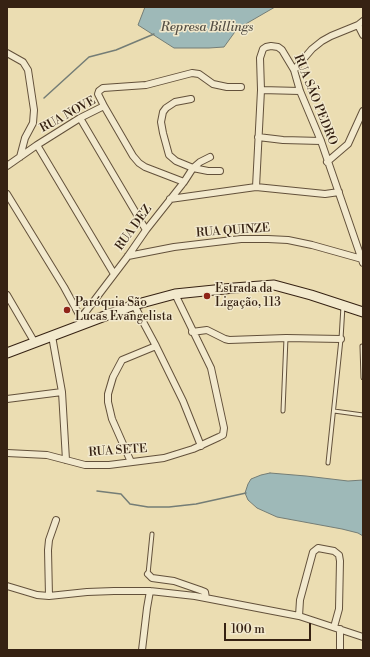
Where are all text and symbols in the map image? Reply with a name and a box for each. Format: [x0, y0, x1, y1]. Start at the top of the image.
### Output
water label: Represa Billings [161, 20, 253, 36]
street label: RUA SÃO PEDRO [290, 52, 340, 148]
street label: RUA NOVE [38, 94, 98, 136]
street label: RUA DEZ [113, 203, 155, 253]
street label: RUA QUINZE [195, 221, 271, 241]
place label: Estrada da Ligação, 113 [215, 282, 281, 310]
marker: Estrada da Ligação, 113 [202, 291, 212, 301]
place label: Paróquia São Lucas Evangelista [75, 296, 172, 324]
marker: Paróquia São Lucas Evangelista [62, 305, 72, 315]
street label: RUA SETE [88, 442, 148, 460]
scale bar [226, 615, 313, 641]
text: 100 m [231, 622, 265, 637]

